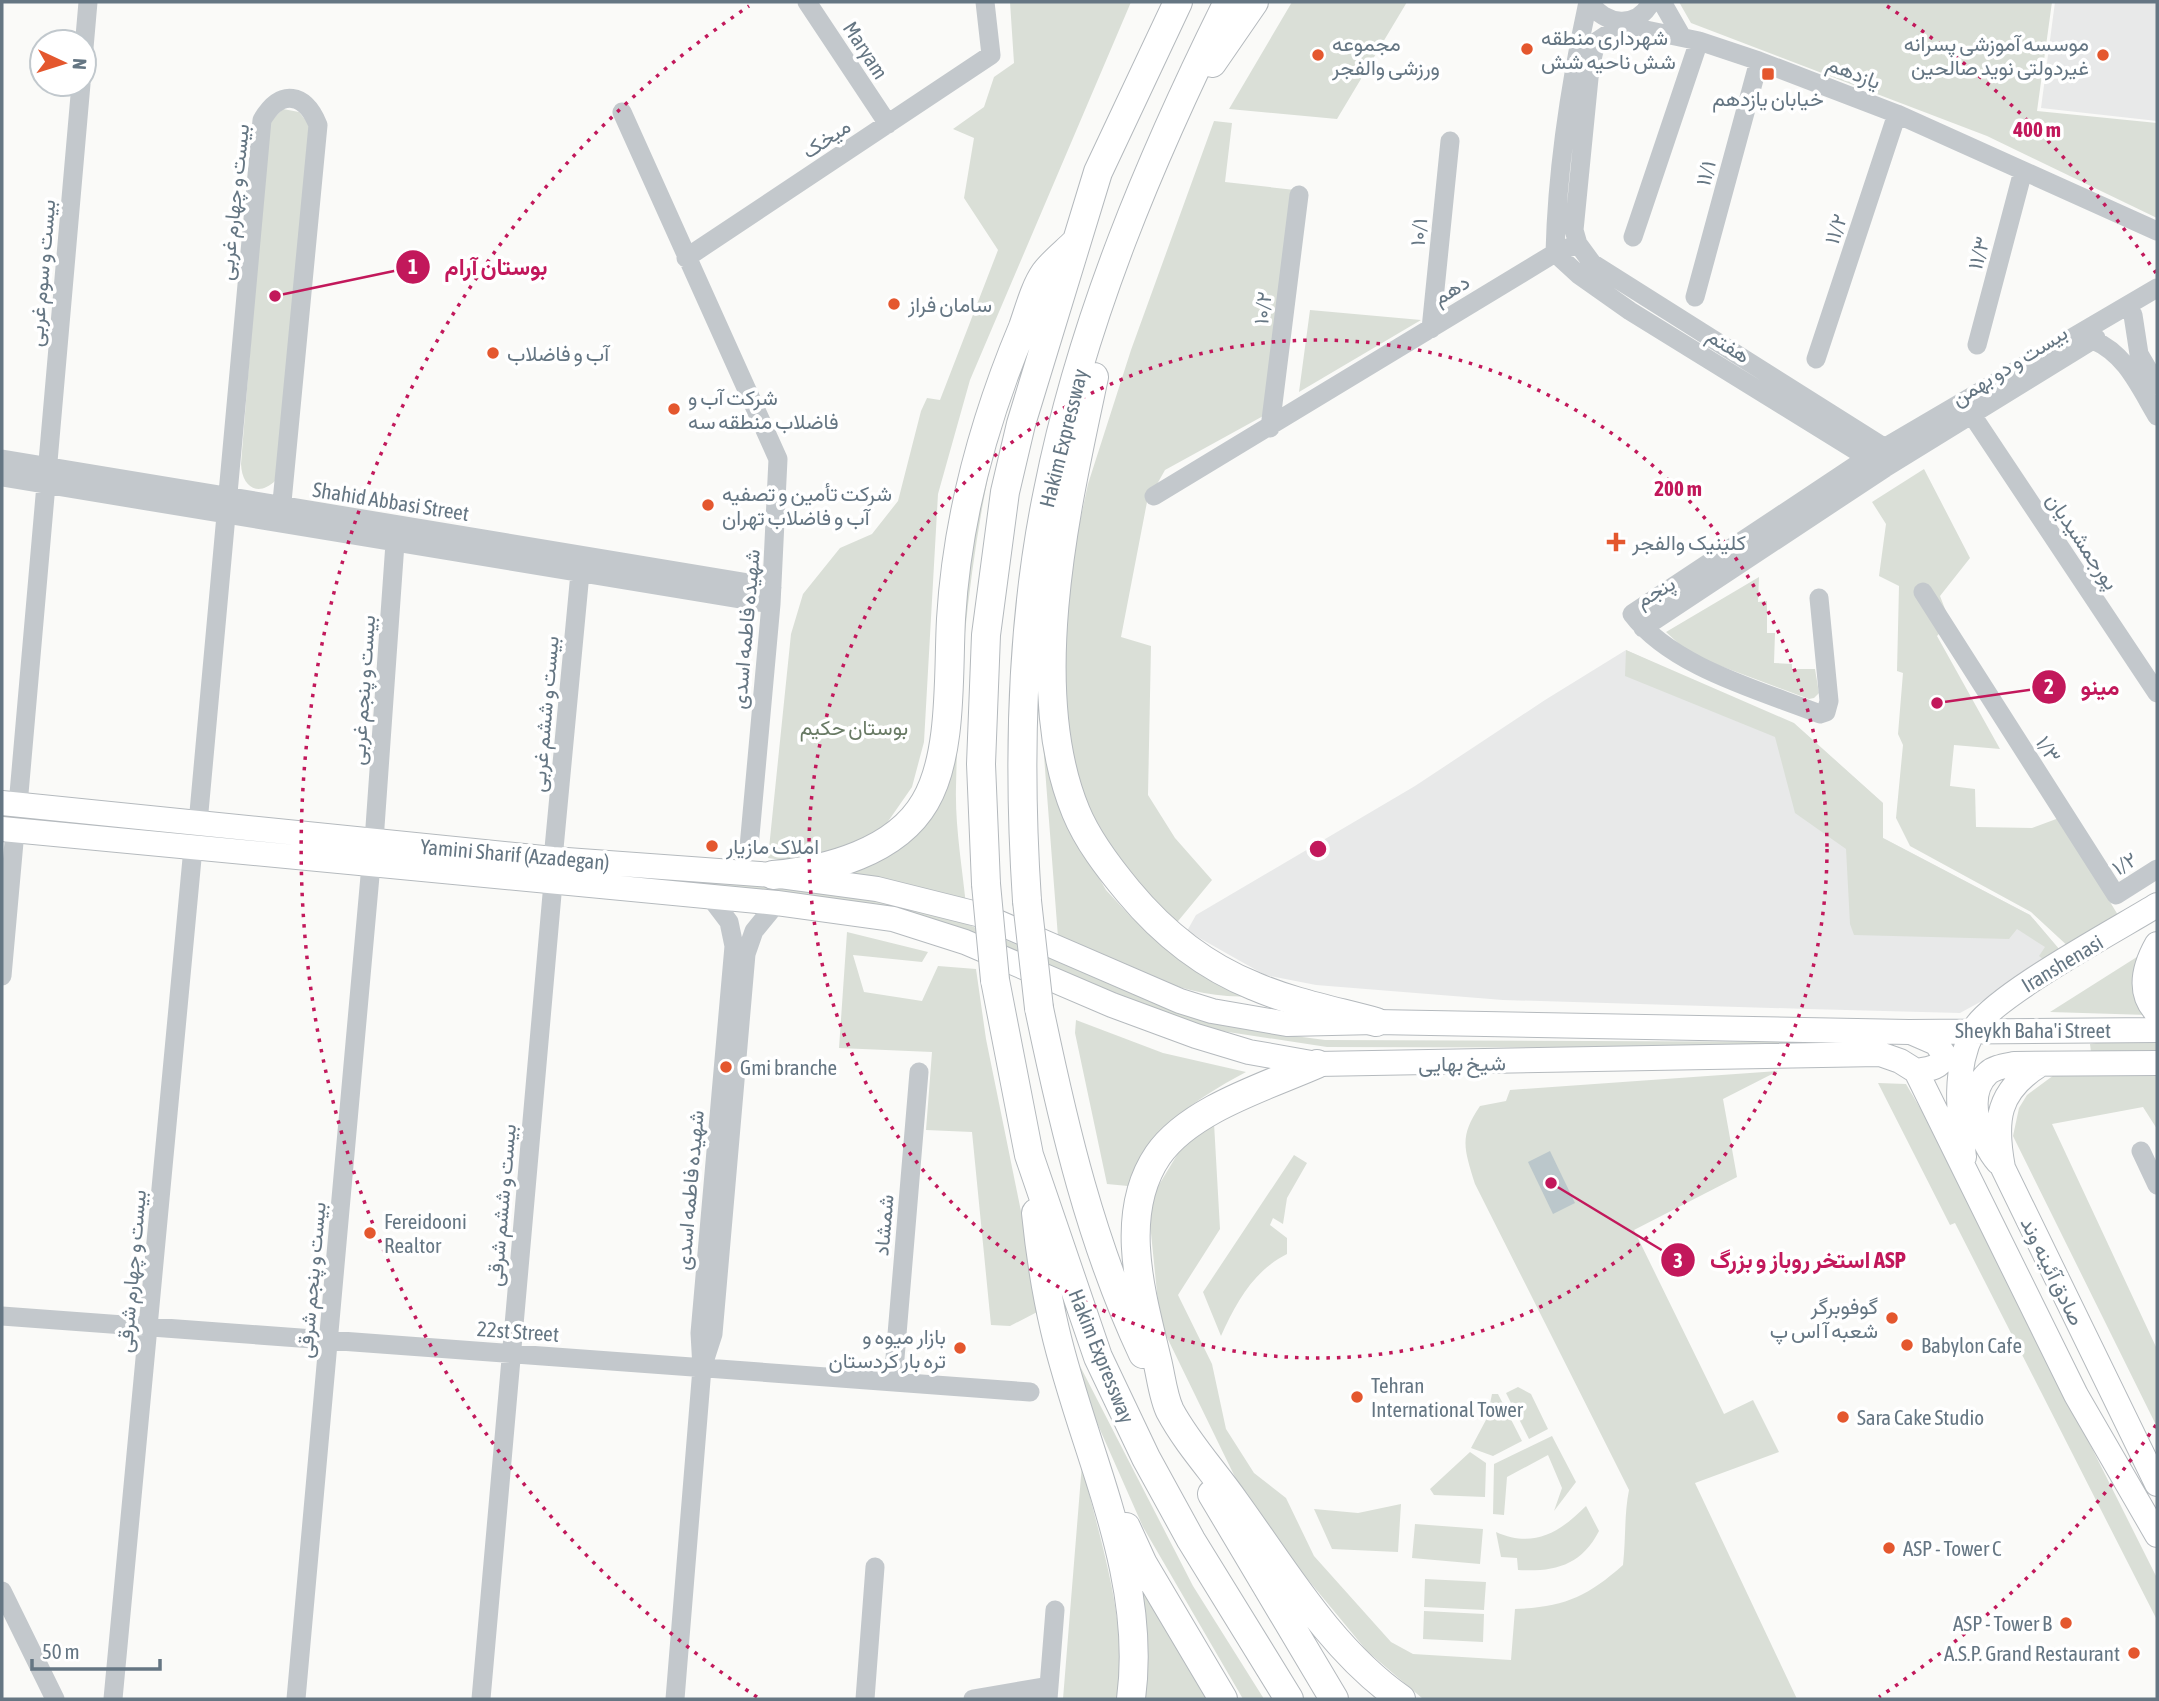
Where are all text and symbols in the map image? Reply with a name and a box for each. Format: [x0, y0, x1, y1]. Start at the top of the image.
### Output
street label: Maryam [839, 17, 893, 83]
place label: شهرداری منطقه شش ناحیه شش [1541, 25, 1676, 74]
north arrow [28, 28, 98, 98]
place label: مجموعه ورزشی والفجر [1331, 31, 1440, 81]
place label: موسسه آموزشی پسرانه غیردولتی نوید صالحین [1904, 31, 2089, 81]
marker: شهرداری منطقه شش ناحیه شش [1519, 41, 1535, 57]
marker: مجموعه ورزشی والفجر [1310, 47, 1326, 63]
marker: موسسه آموزشی پسرانه غیردولتی نوید صالحین [2095, 47, 2111, 63]
street label: یازدهم [1823, 51, 1884, 96]
text: N [69, 58, 91, 71]
marker: خیابان یازدهم [1760, 66, 1776, 82]
place label: خیابان یازدهم [1712, 86, 1824, 113]
street label: میخک [797, 113, 855, 164]
text: 400 m [2012, 117, 2061, 141]
street label: بیست و چهارم غربی [213, 122, 256, 282]
street label: ۱۱/۱ [1690, 158, 1720, 188]
street label: بیست و سوم غربی [23, 198, 62, 348]
street label: ۱۱/۲ [1819, 211, 1851, 247]
street label: ۱۰/۱ [1405, 217, 1431, 247]
street label: ۱۱/۳ [1962, 234, 1994, 272]
callout: بوستان آرام [396, 245, 562, 289]
text: 1 [408, 254, 418, 278]
text: بوستان آرام [445, 254, 547, 282]
street label: دهم [1429, 269, 1475, 312]
street label: ۱۰/۲ [1248, 290, 1276, 326]
place label: سامان فراز [907, 292, 992, 318]
marker: سامان فراز [886, 296, 902, 312]
street label: بیست و دو بهمن [1947, 320, 2072, 412]
street label: هفتم [1702, 323, 1755, 370]
place label: آب و فاضلاب [507, 341, 611, 367]
marker: آب و فاضلاب [485, 345, 501, 361]
street label: Hakim Expressway [1034, 366, 1092, 510]
place label: شرکت آب و فاضلاب منطقه سه [688, 385, 839, 434]
marker: شرکت آب و فاضلاب منطقه سه [666, 401, 682, 417]
text: 200 m [1654, 476, 1702, 500]
street label: Shahid Abbasi Street [311, 477, 471, 525]
place label: شركت تأمين و تصفيه آب و فاضلاب تهران [722, 481, 892, 531]
street label: پورجمشیدیان [2039, 488, 2124, 596]
marker: شركت تأمين و تصفيه آب و فاضلاب تهران [700, 497, 716, 513]
place label: کلینیک والفجر [1631, 530, 1746, 556]
marker: کلینیک والفجر [1606, 532, 1626, 552]
street label: شهیده فاطمه اسدی [726, 548, 766, 710]
street label: پنجم [1631, 570, 1680, 614]
street label: بیست و پنجم غربی [345, 614, 382, 766]
street label: بیست و ششم غربی [525, 635, 566, 793]
callout: مینو [2032, 665, 2134, 709]
text: 2 [2044, 674, 2054, 698]
text: مینو [2081, 674, 2119, 702]
park label: بوستان حکیم [800, 715, 908, 742]
street label: ۱/۳ [2032, 731, 2066, 767]
street label: Yamini Sharif (Azadegan) [419, 834, 611, 874]
place label: املاک مازیار [725, 834, 819, 860]
centre of rings [1306, 837, 1330, 861]
marker: املاک مازیار [704, 838, 720, 854]
street label: ۱/۲ [2107, 846, 2141, 880]
street label: Iranshenasi [2017, 929, 2107, 997]
street label: Sheykh Baha'i Street [1955, 1018, 2111, 1042]
street label: شیخ بهایی [1418, 1050, 1506, 1079]
place label: Gmi branche [740, 1055, 837, 1079]
marker: Gmi branche [718, 1059, 734, 1075]
street label: شهیده فاطمه اسدی [670, 1109, 710, 1271]
street label: بیست و ششم شرقی [482, 1123, 523, 1288]
street label: بیست و چهارم شرقی [112, 1188, 153, 1354]
street label: شمشاد [868, 1193, 898, 1257]
street label: بیست و پنجم شرقی [292, 1201, 333, 1359]
place label: Fereidooni Realtor [384, 1209, 467, 1257]
street label: صادق آئینه وند [2015, 1213, 2090, 1330]
marker: Fereidooni Realtor [362, 1225, 378, 1241]
callout: استخر روباز و بزرگ ASP [1661, 1238, 1919, 1282]
text: استخر روباز و بزرگ ASP [1710, 1247, 1906, 1275]
text: 3 [1673, 1248, 1683, 1272]
street label: Hakim Expressway [1064, 1286, 1140, 1427]
place label: گوفوبرگر شعبه آ اس پ [1770, 1294, 1878, 1345]
marker: گوفوبرگر شعبه آ اس پ [1884, 1310, 1900, 1326]
street label: 22st Street [476, 1316, 560, 1346]
place label: بازار میوه و تره بار کردستان [829, 1324, 946, 1374]
place label: Babylon Cafe [1921, 1333, 2022, 1357]
marker: Babylon Cafe [1899, 1337, 1915, 1353]
marker: بازار میوه و تره بار کردستان [952, 1340, 968, 1356]
place label: Tehran International Tower [1371, 1373, 1524, 1421]
marker: Tehran International Tower [1349, 1389, 1365, 1405]
place label: Sara Cake Studio [1857, 1405, 1984, 1429]
marker: Sara Cake Studio [1835, 1409, 1851, 1425]
place label: ASP - Tower C [1903, 1536, 2002, 1560]
marker: ASP - Tower C [1881, 1540, 1897, 1556]
place label: ASP - Tower B [1953, 1611, 2052, 1635]
marker: ASP - Tower B [2058, 1615, 2074, 1631]
scale bar [32, 1628, 159, 1672]
text: 50 m [42, 1639, 80, 1663]
place label: A.S.P. Grand Restaurant [1944, 1641, 2120, 1665]
marker: A.S.P. Grand Restaurant [2126, 1645, 2142, 1661]

